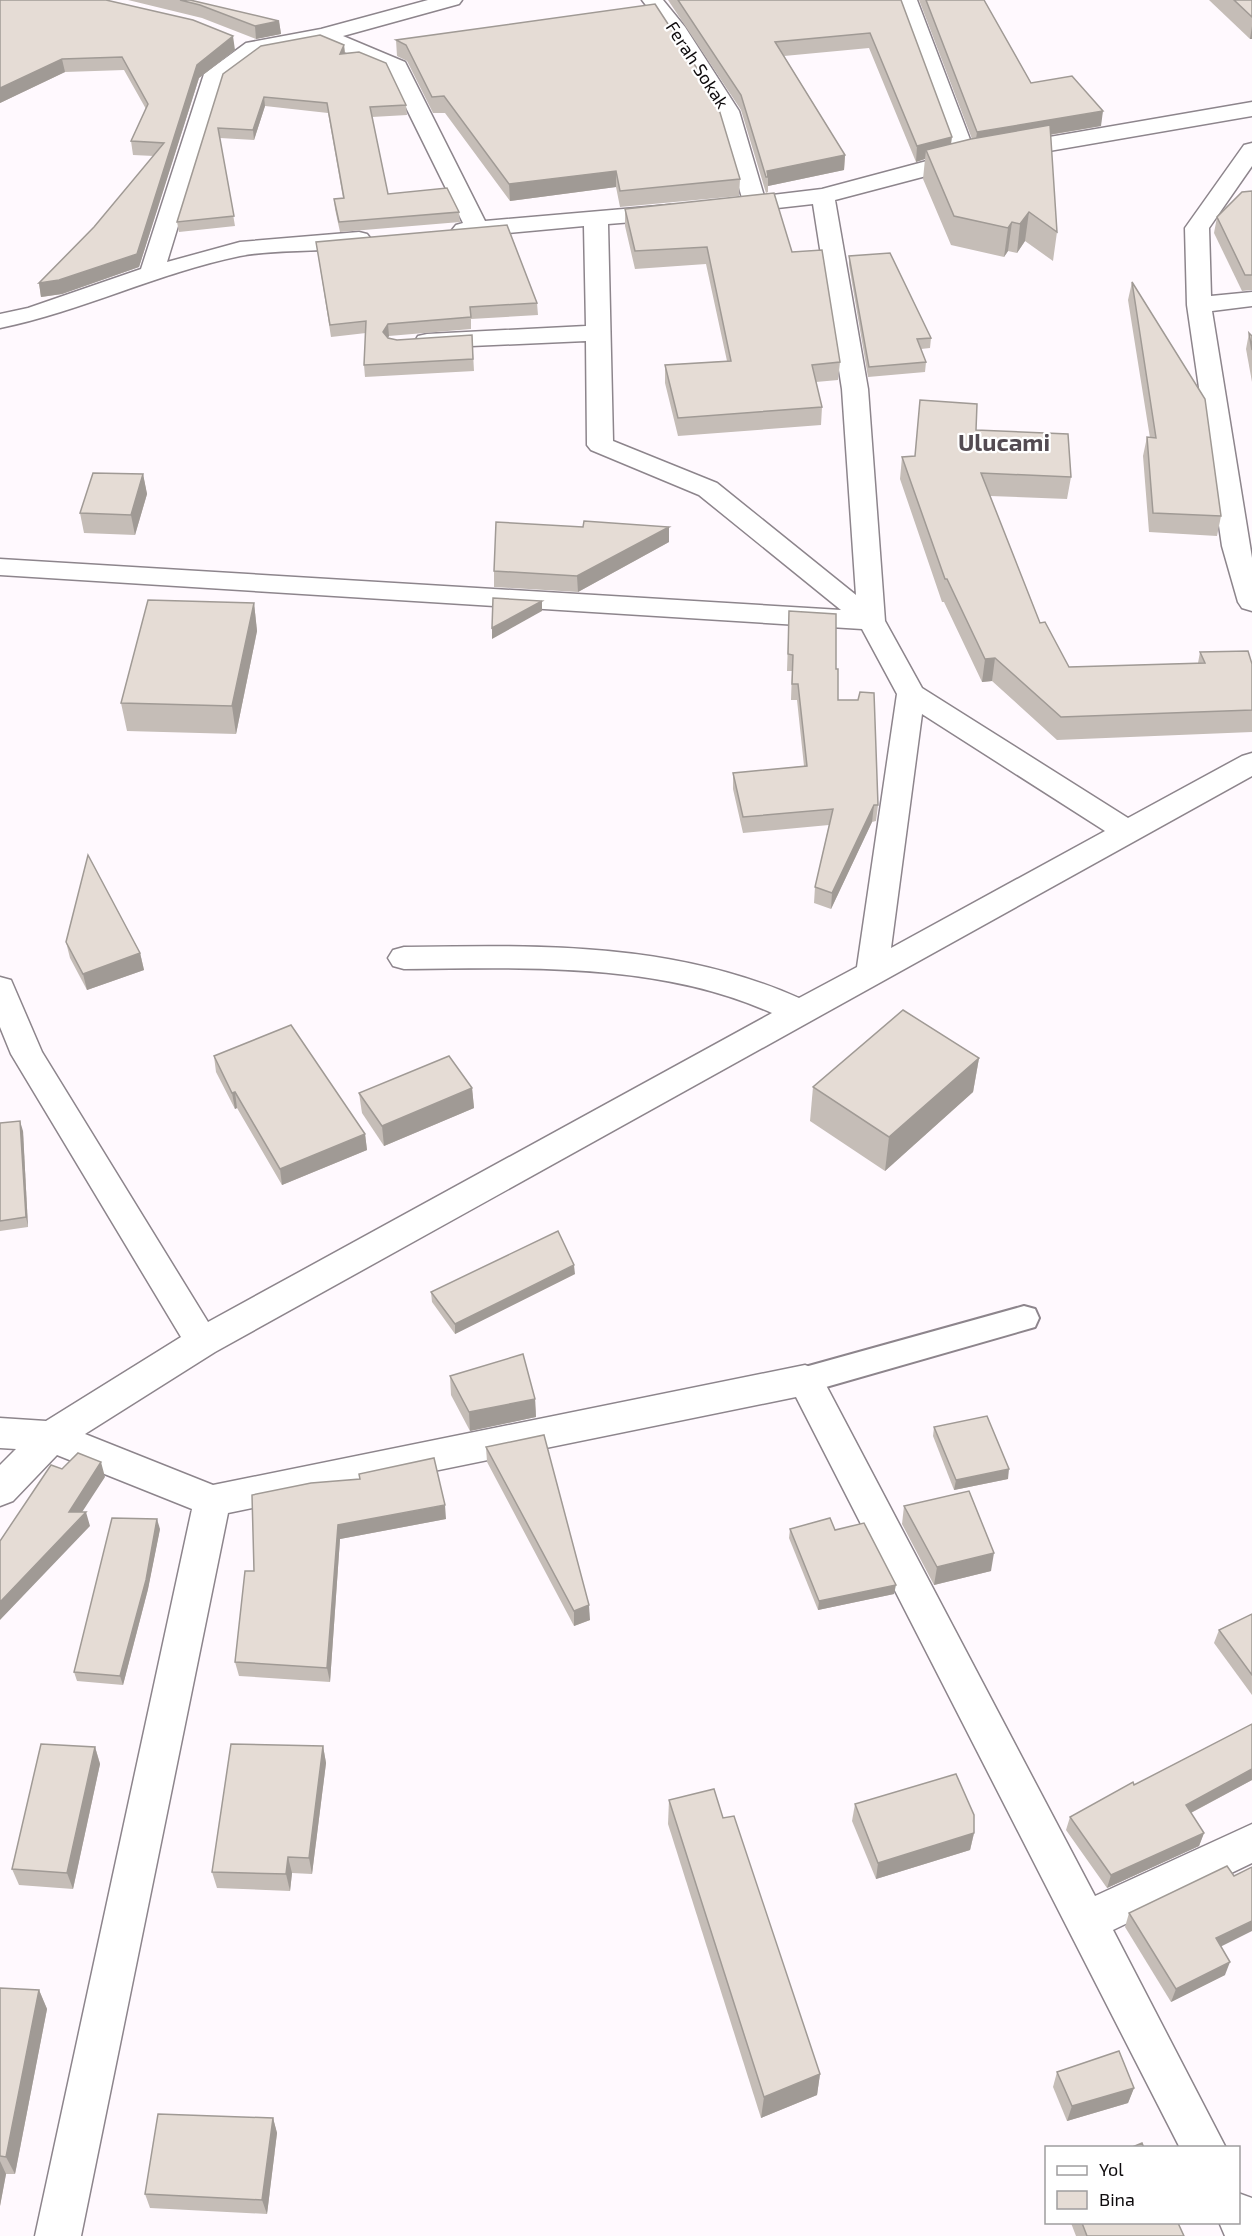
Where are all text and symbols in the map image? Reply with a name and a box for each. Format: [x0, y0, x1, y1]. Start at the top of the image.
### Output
street label: Ferah Sokak [662, 17, 734, 112]
district label: Ulucami [958, 427, 1050, 456]
legend [1045, 2146, 1240, 2224]
text: Yol [1099, 2158, 1124, 2180]
text: Bina [1099, 2188, 1135, 2210]

